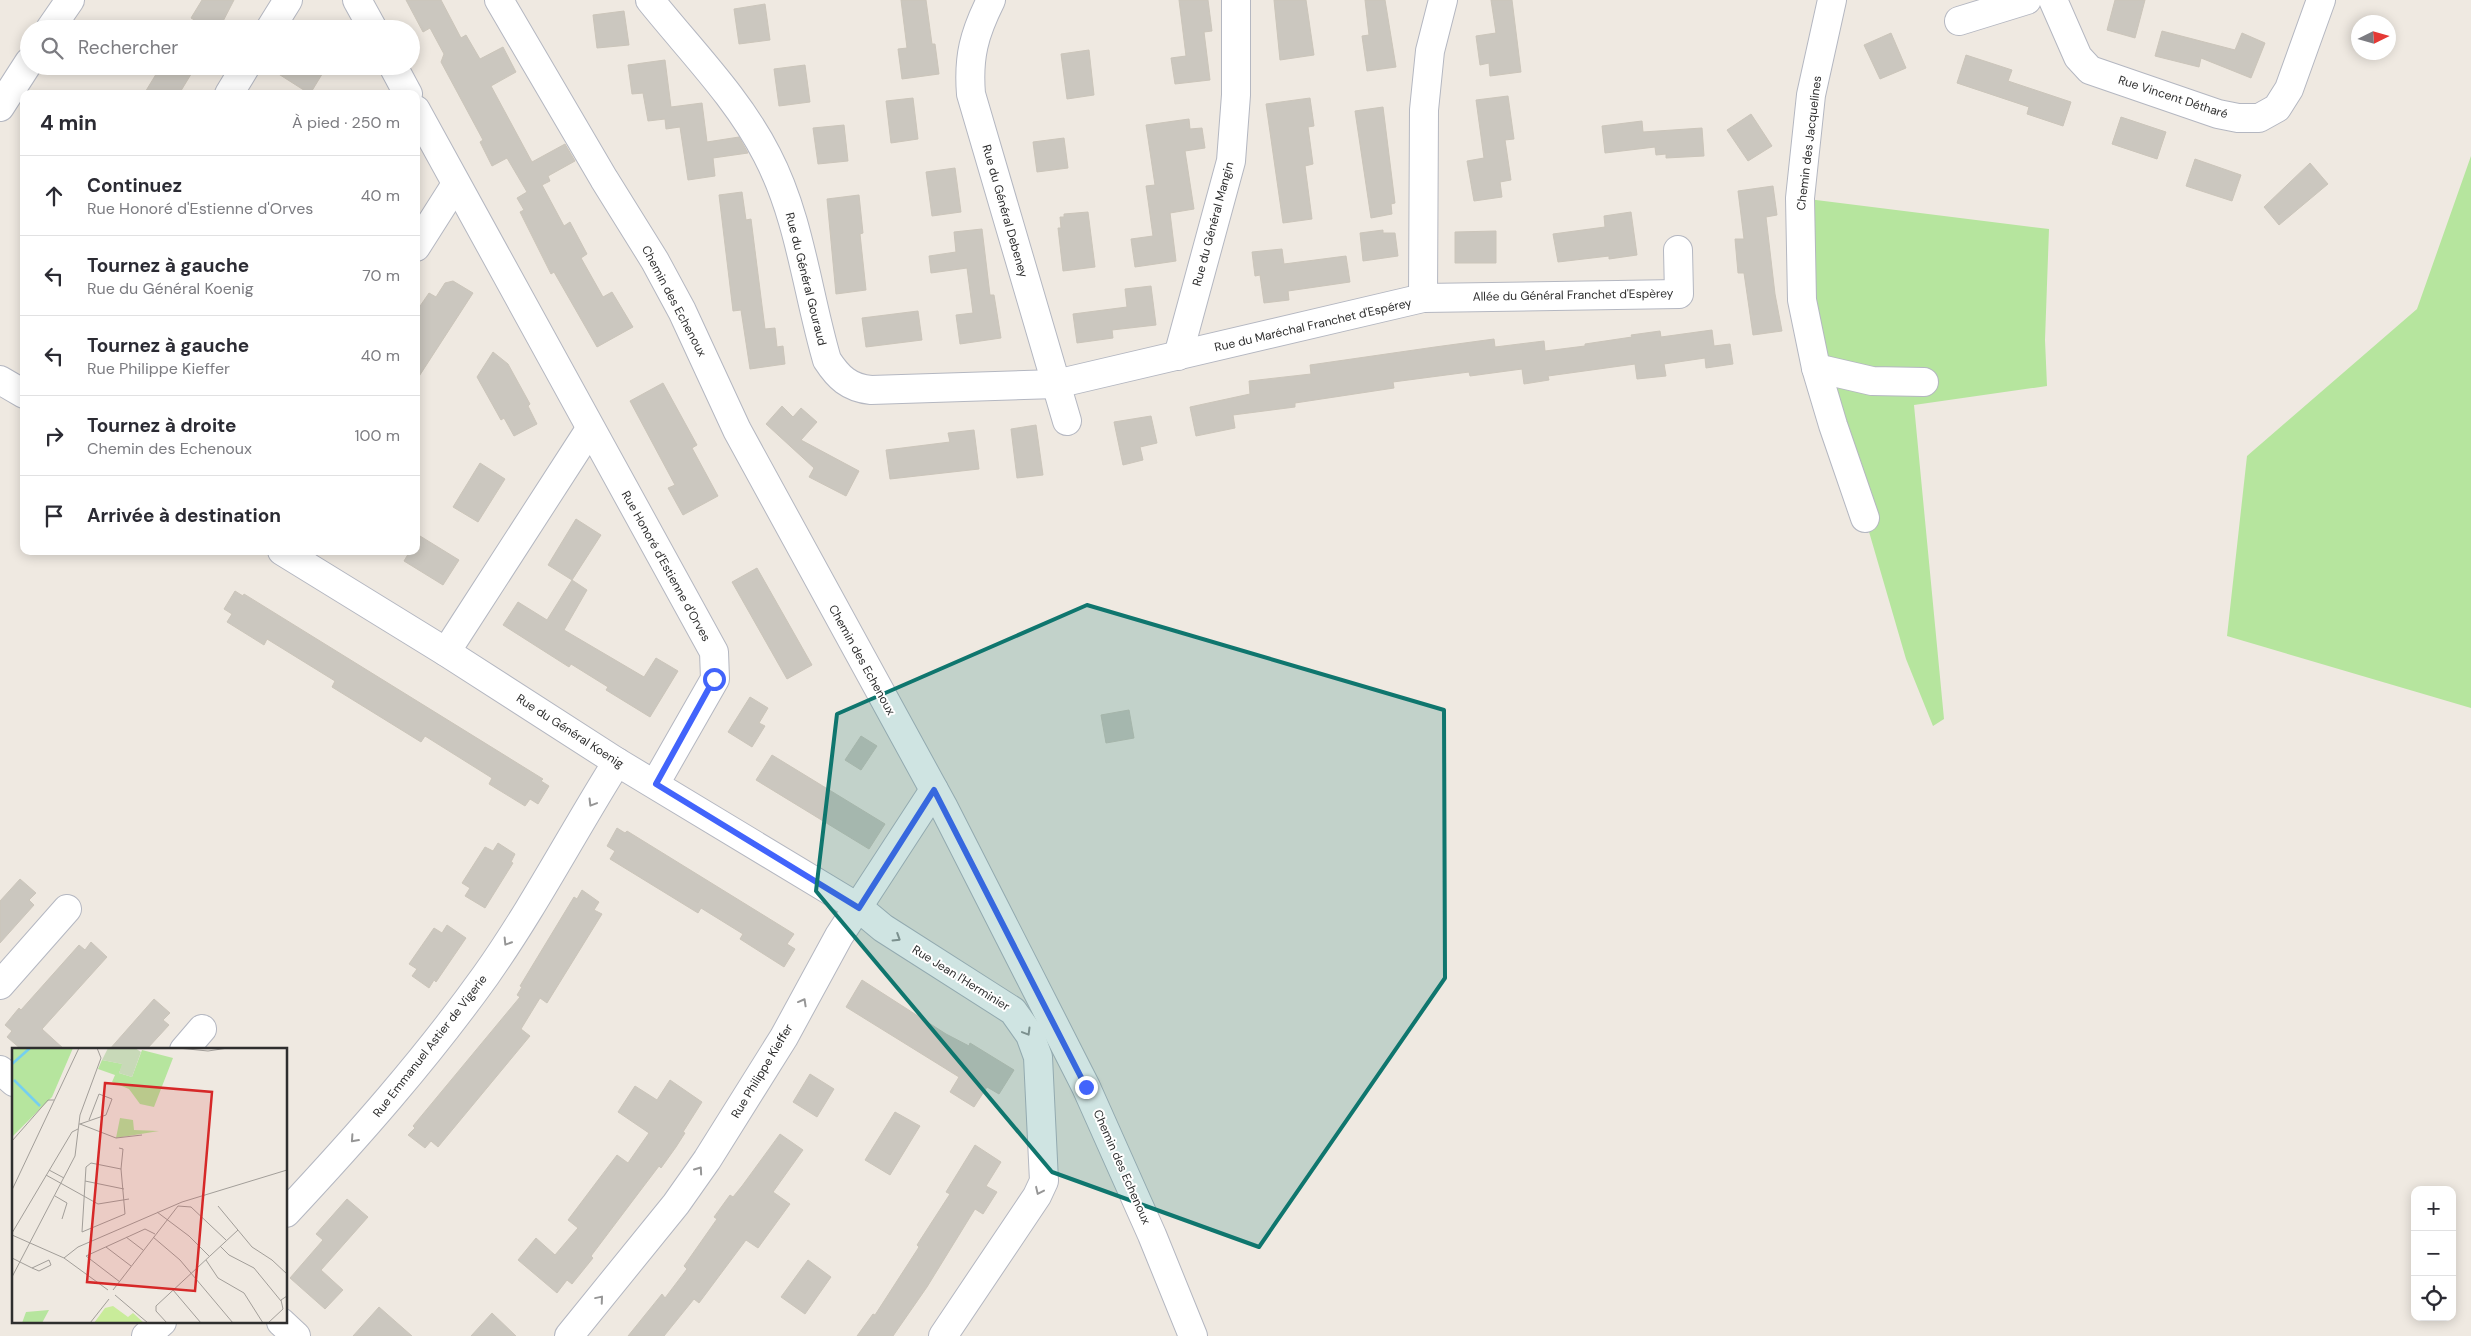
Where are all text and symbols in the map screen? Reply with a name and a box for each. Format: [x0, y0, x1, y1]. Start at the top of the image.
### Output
north arrow [2351, 15, 2396, 60]
search box [20, 20, 420, 75]
icon: search [38, 34, 66, 62]
text: Rechercher [78, 35, 178, 60]
street label: Rue Vincent Détharé [2116, 72, 2230, 122]
street label: Chemin des Jacquelines [1793, 75, 1825, 211]
text: 4 min [40, 109, 97, 137]
text: À pied · 250 m [292, 112, 400, 133]
street label: Rue du Général Debeney [978, 143, 1032, 280]
street label: Rue du Général Mangin [1189, 160, 1237, 288]
text: Continuez [87, 173, 182, 198]
icon: ahead [40, 182, 68, 210]
text: 40 m [361, 185, 400, 206]
text: Rue Honoré d'Estienne d'Orves [87, 198, 313, 219]
street label: Rue du Général Gouraud [782, 211, 830, 347]
street label: Chemin des Echenoux [638, 243, 710, 359]
text: Tournez à gauche [87, 253, 249, 278]
icon: left [40, 262, 68, 290]
text: 70 m [362, 265, 400, 286]
text: Rue du Général Koenig [87, 278, 254, 299]
street label: Allée du Général Franchet d'Espèrey [1472, 285, 1674, 305]
street label: Rue du Maréchal Franchet d'Espérey [1213, 294, 1414, 356]
text: Tournez à gauche [87, 333, 249, 358]
icon: left [40, 342, 68, 370]
text: 40 m [361, 345, 400, 366]
text: Rue Philippe Kieffer [87, 358, 230, 379]
text: Tournez à droite [87, 413, 237, 438]
icon: right [40, 422, 68, 450]
text: 100 m [355, 425, 400, 446]
text: Chemin des Echenoux [87, 438, 252, 459]
street label: Rue Honoré d'Estienne d'Orves [618, 488, 714, 644]
icon: arrive [40, 502, 68, 530]
text: Arrivée à destination [87, 503, 281, 528]
street label: Chemin des Echenoux [825, 602, 899, 718]
route start [703, 668, 726, 691]
street label: Rue du Général Koenig [513, 690, 627, 772]
one-way arrow [588, 798, 598, 807]
one-way arrow [892, 931, 901, 941]
one-way arrow [503, 936, 513, 945]
street label: Rue Jean l'Herminier [909, 942, 1013, 1015]
street label: Rue Emmanuel Astier de Vigerie [369, 971, 491, 1121]
one-way arrow [797, 998, 807, 1007]
street label: Rue Philippe Kieffer [728, 1020, 797, 1121]
one-way arrow [1021, 1026, 1031, 1035]
inset map [12, 1048, 288, 1324]
route end [1075, 1076, 1098, 1099]
street label: Chemin des Echenoux [1090, 1107, 1154, 1227]
one-way arrow [351, 1134, 360, 1143]
one-way arrow [693, 1166, 702, 1176]
one-way arrow [1036, 1185, 1046, 1194]
map controls [2411, 1186, 2456, 1321]
button: + [2411, 1186, 2456, 1231]
button: − [2411, 1231, 2456, 1276]
button: locate [2411, 1276, 2456, 1321]
one-way arrow [594, 1295, 603, 1304]

